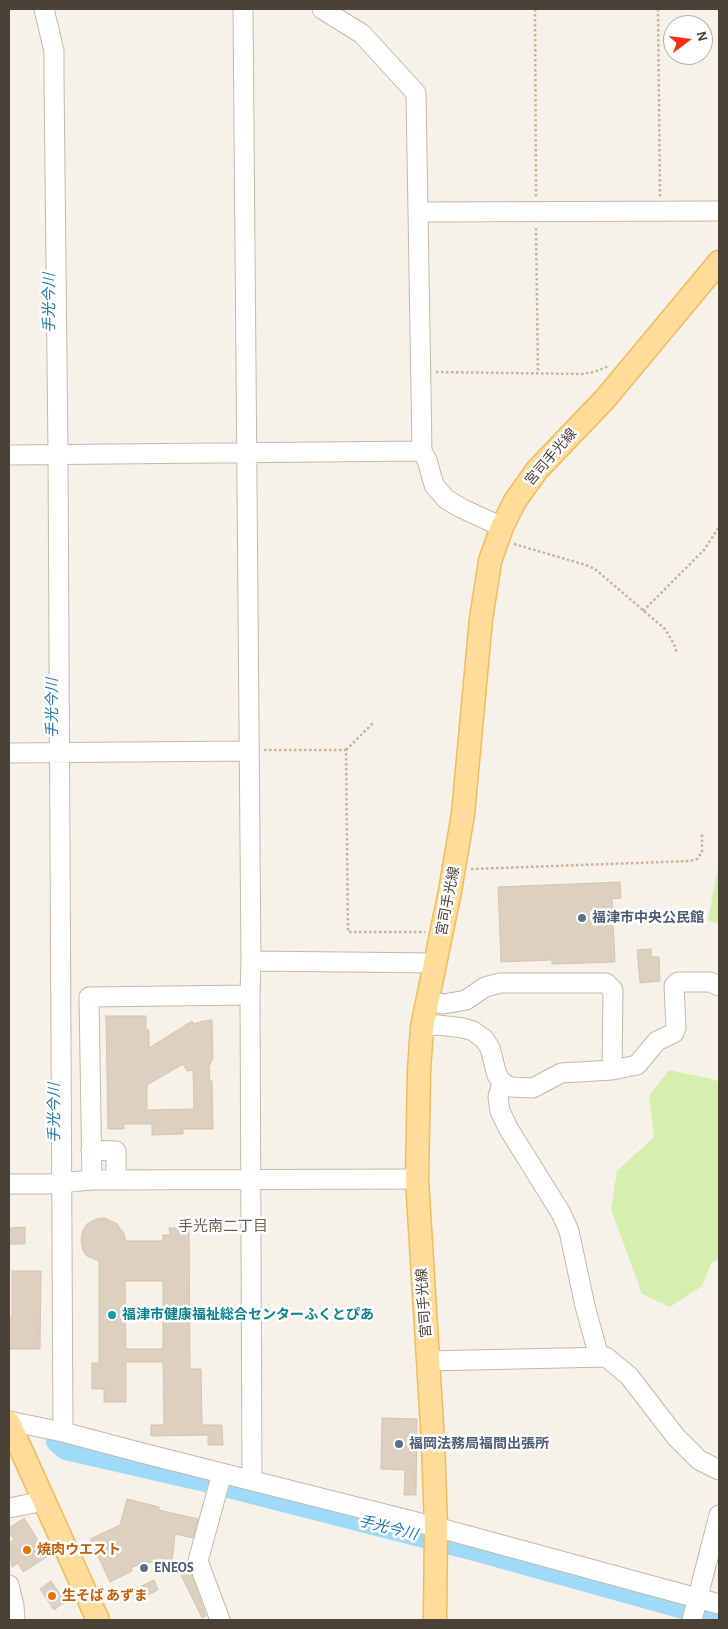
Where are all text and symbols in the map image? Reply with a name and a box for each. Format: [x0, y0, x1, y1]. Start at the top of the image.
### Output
north arrow [663, 15, 713, 65]
text: N [693, 30, 710, 43]
water label: 手光今川 [40, 273, 58, 333]
street label: 宮司手光線 [522, 425, 580, 489]
water label: 手光今川 [43, 678, 61, 738]
street label: 宮司手光線 [433, 865, 463, 937]
place label: 福津市中央公民館 [592, 910, 704, 926]
marker: 福津市中央公民館 [576, 912, 588, 924]
water label: 手光今川 [45, 1083, 63, 1143]
district label: 手光南二丁目 [178, 1217, 268, 1235]
street label: 宮司手光線 [413, 1267, 435, 1339]
place label: 福津市健康福祉総合センターふくとぴあ [122, 1307, 374, 1323]
marker: 福津市健康福祉総合センターふくとぴあ [106, 1309, 118, 1321]
place label: 福岡法務局福間出張所 [409, 1436, 549, 1452]
marker: 福岡法務局福間出張所 [393, 1438, 405, 1450]
water label: 手光今川 [357, 1512, 419, 1544]
place label: 焼肉ウエスト [37, 1542, 121, 1558]
marker: 焼肉ウエスト [21, 1544, 33, 1556]
place label: ENEOS [154, 1560, 194, 1576]
marker: ENEOS [138, 1562, 150, 1574]
place label: 生そば あずま [62, 1588, 148, 1604]
marker: 生そば あずま [46, 1590, 58, 1602]

